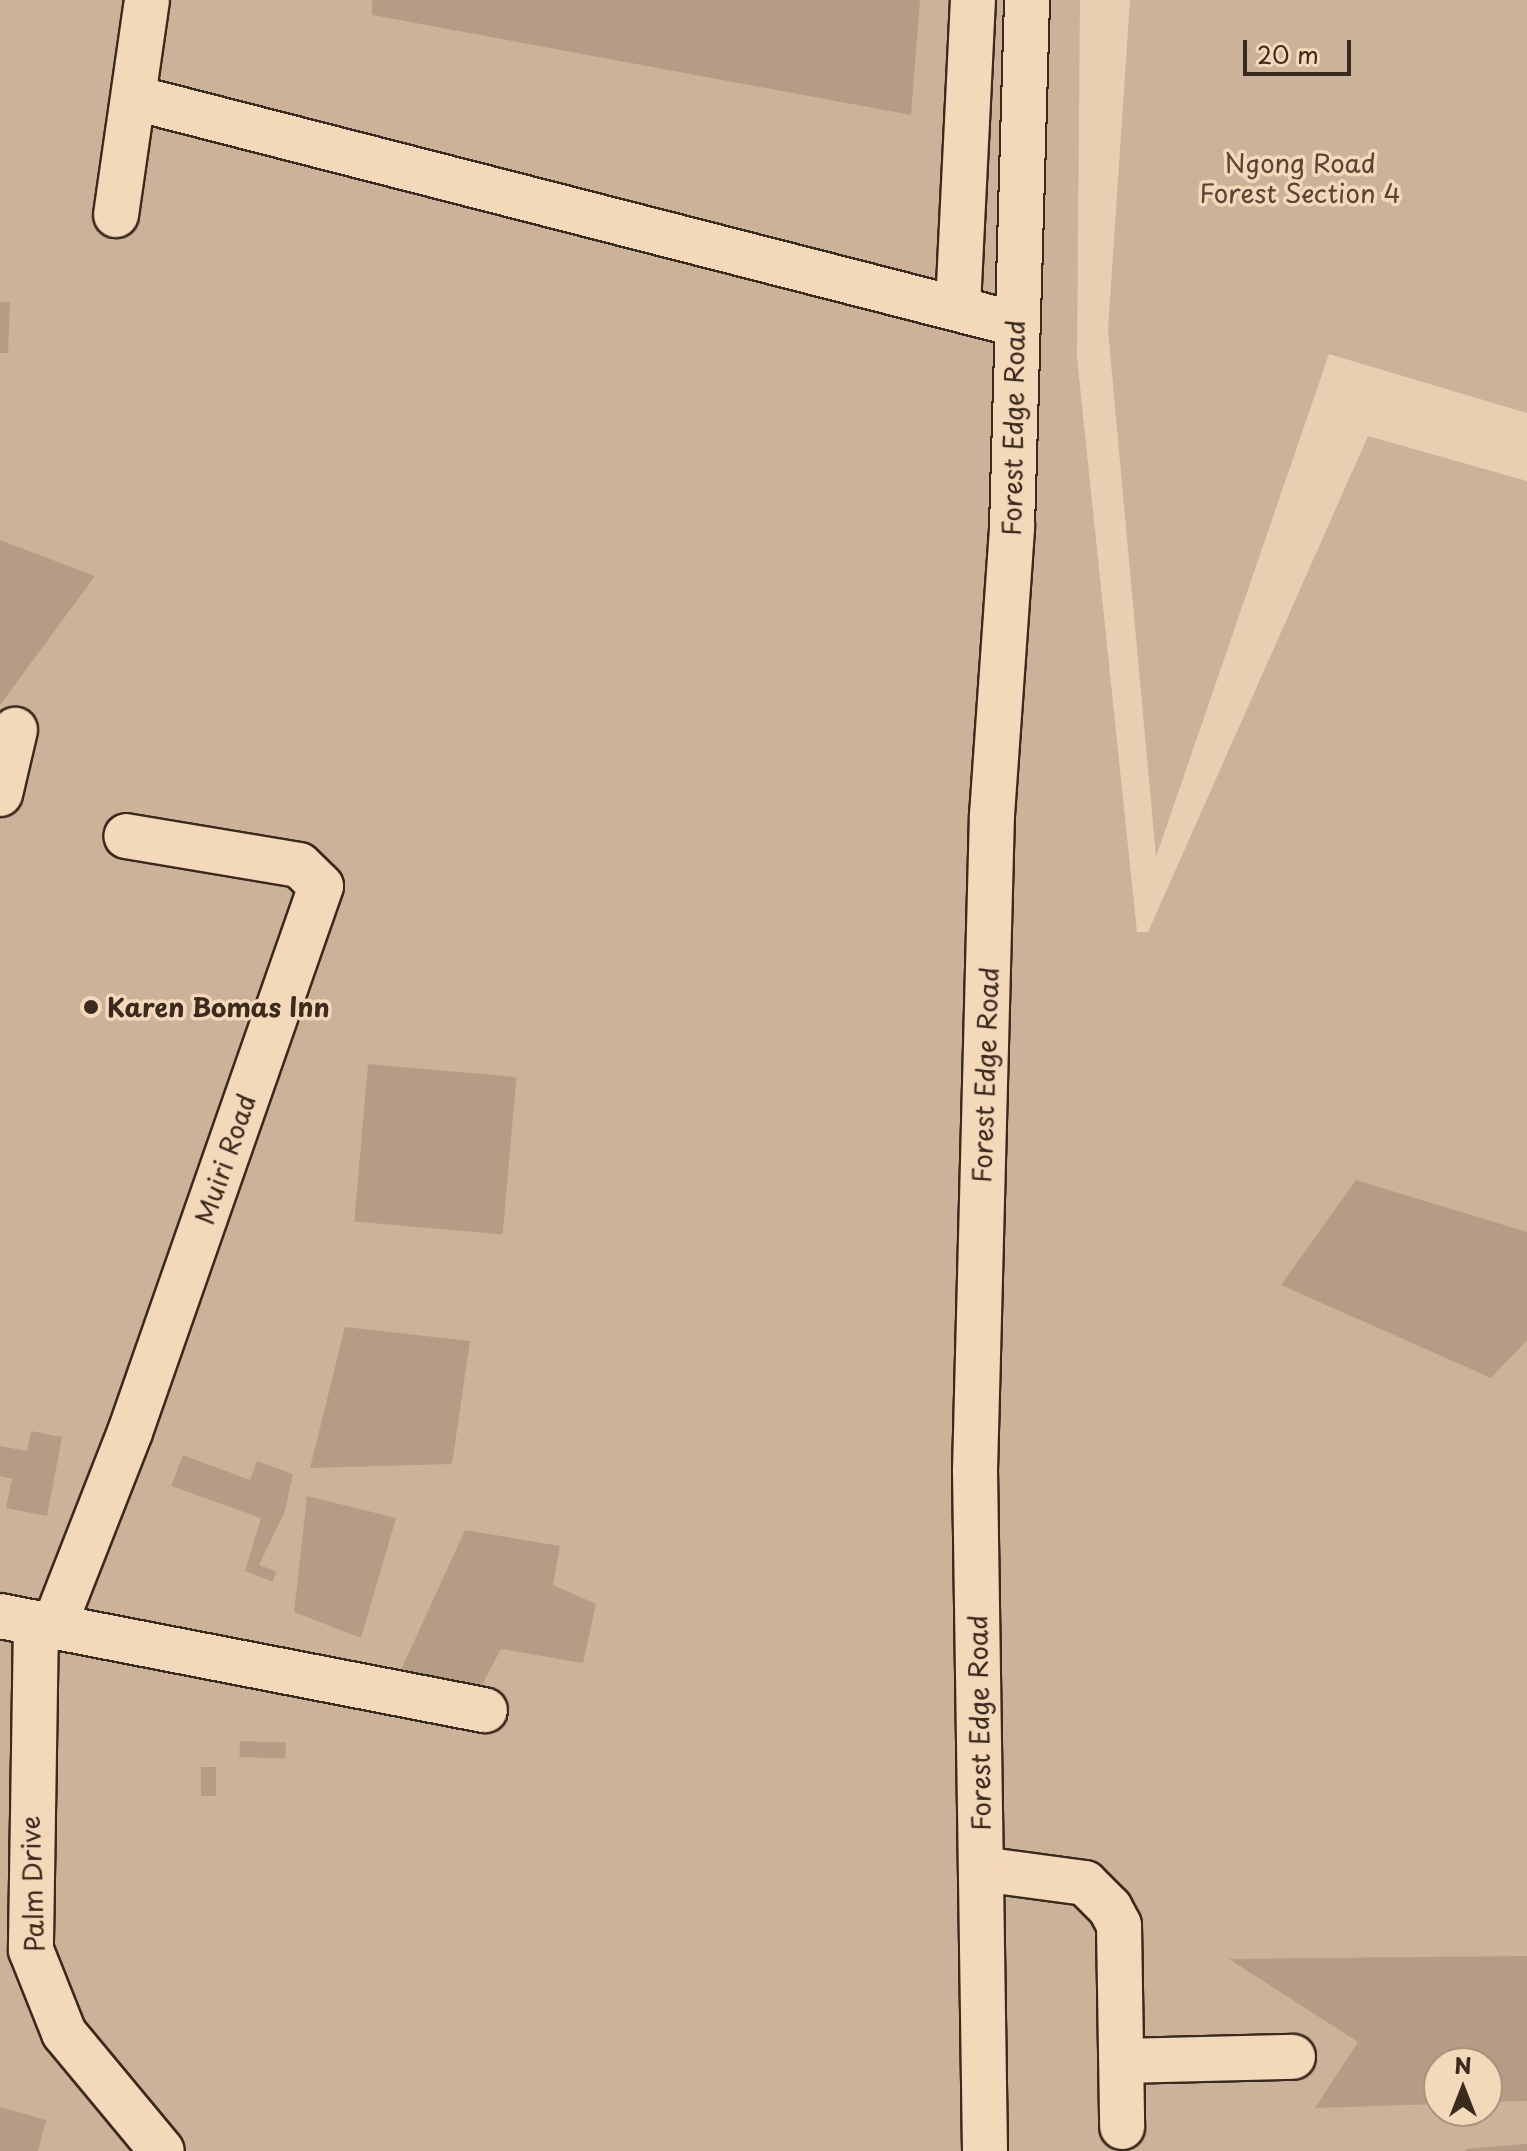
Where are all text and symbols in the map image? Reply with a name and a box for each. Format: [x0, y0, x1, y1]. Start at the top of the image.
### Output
scale bar [1247, 24, 1355, 74]
text: 20 m [1257, 36, 1319, 72]
park label: Ngong Road Forest Section 4 [1199, 147, 1401, 208]
street label: Forest Edge Road [996, 320, 1030, 536]
street label: Forest Edge Road [966, 966, 1004, 1184]
place label: Karen Bomas Inn [107, 991, 332, 1023]
marker: Karen Bomas Inn [82, 998, 100, 1016]
street label: Muiri Road [188, 1089, 262, 1229]
street label: Forest Edge Road [962, 1615, 996, 1831]
street label: Palm Drive [14, 1815, 50, 1953]
north arrow [1423, 2047, 1503, 2127]
text: N [1454, 2048, 1472, 2081]

